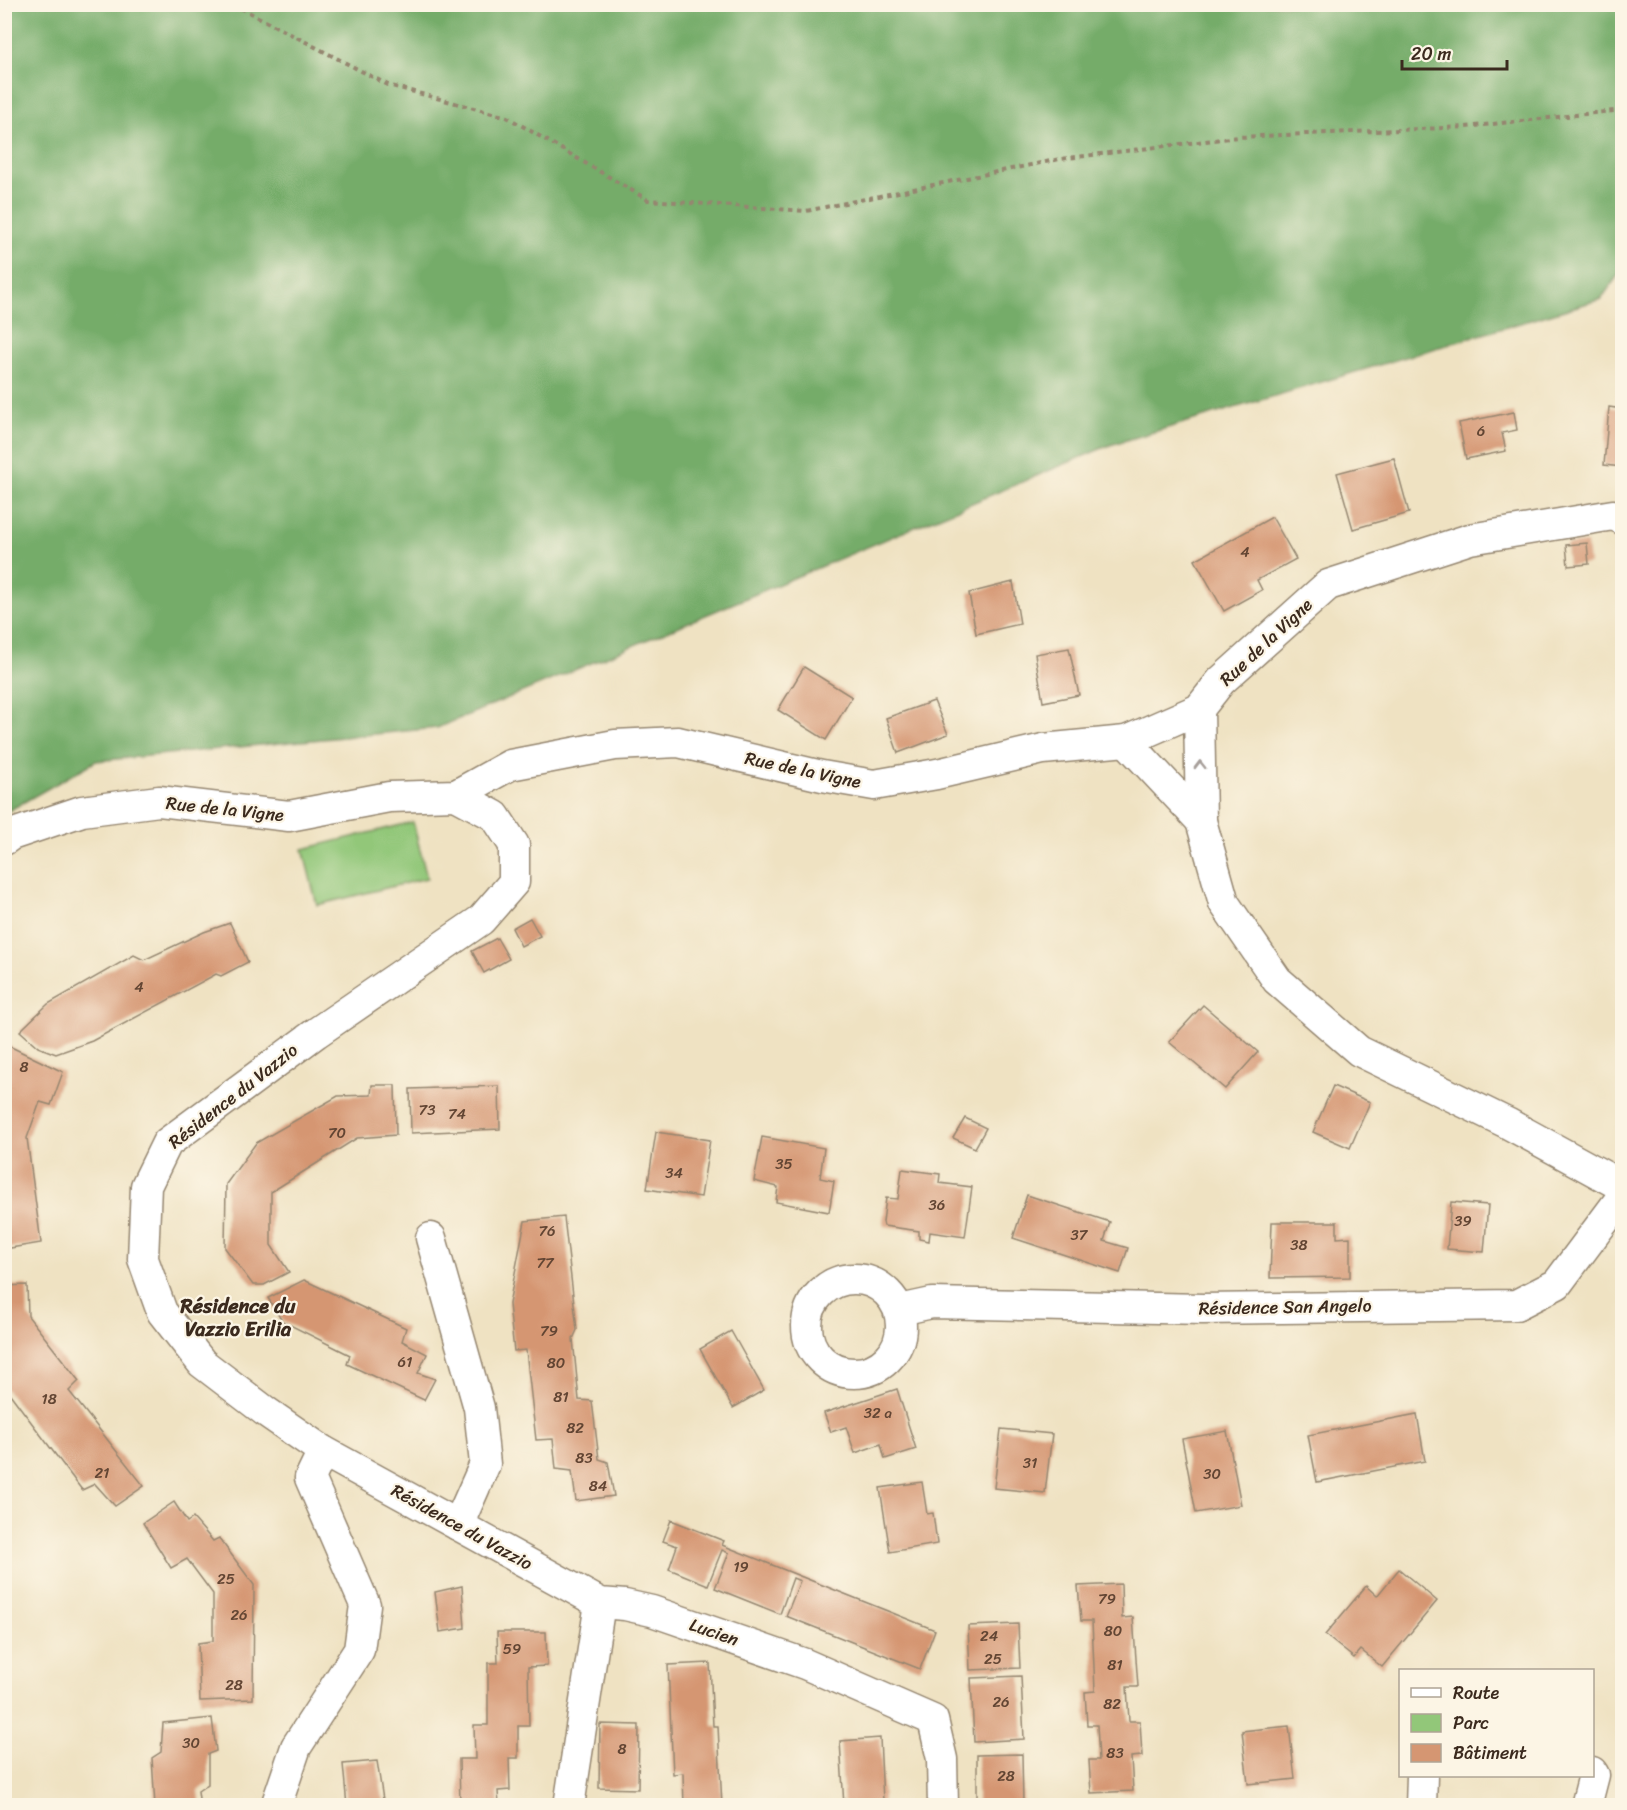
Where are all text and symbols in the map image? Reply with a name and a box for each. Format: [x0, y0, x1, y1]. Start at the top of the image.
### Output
scale bar [1402, 33, 1507, 71]
text: 20 m [1411, 38, 1451, 70]
house number: 6 [1477, 418, 1485, 444]
house number: 4 [1240, 539, 1250, 565]
street label: Rue de la Vigne [1212, 590, 1320, 694]
street label: Rue de la Vigne [742, 742, 864, 798]
one-way arrow [1194, 760, 1206, 769]
street label: Rue de la Vigne [165, 787, 286, 831]
house number: 4 [134, 974, 144, 1000]
street label: Résidence du Vazzio [161, 1035, 305, 1157]
house number: 8 [19, 1054, 29, 1080]
house number: 73 [419, 1097, 435, 1123]
house number: 74 [448, 1101, 466, 1127]
house number: 70 [328, 1120, 346, 1146]
house number: 35 [775, 1151, 793, 1177]
house number: 34 [665, 1160, 683, 1186]
house number: 36 [929, 1192, 945, 1218]
house number: 39 [1454, 1208, 1472, 1234]
house number: 76 [538, 1218, 556, 1244]
house number: 37 [1071, 1222, 1089, 1248]
house number: 38 [1290, 1232, 1308, 1258]
house number: 77 [536, 1250, 555, 1276]
district label: Résidence du Vazzio Erilia [180, 1289, 296, 1347]
street label: Résidence San Angelo [1198, 1289, 1372, 1325]
house number: 79 [540, 1318, 558, 1344]
house number: 61 [398, 1349, 412, 1375]
house number: 80 [547, 1350, 565, 1376]
house number: 81 [553, 1384, 569, 1410]
house number: 18 [41, 1386, 57, 1412]
house number: 32 a [864, 1400, 893, 1426]
house number: 82 [566, 1415, 584, 1441]
house number: 83 [575, 1445, 593, 1471]
house number: 31 [1023, 1450, 1037, 1476]
house number: 21 [94, 1460, 110, 1486]
house number: 30 [1203, 1461, 1221, 1487]
house number: 84 [589, 1473, 607, 1499]
street label: Résidence du Vazzio [385, 1475, 539, 1579]
house number: 19 [733, 1554, 749, 1580]
house number: 25 [217, 1566, 235, 1592]
house number: 79 [1098, 1586, 1116, 1612]
house number: 26 [230, 1602, 248, 1628]
street label: Lucien [685, 1609, 743, 1655]
house number: 80 [1104, 1618, 1122, 1644]
house number: 24 [980, 1623, 998, 1649]
house number: 59 [503, 1636, 521, 1662]
house number: 25 [984, 1646, 1002, 1672]
house number: 81 [1107, 1652, 1123, 1678]
legend [1399, 1669, 1594, 1777]
house number: 28 [225, 1672, 243, 1698]
text: Route [1453, 1677, 1500, 1709]
house number: 26 [992, 1689, 1010, 1715]
house number: 82 [1103, 1691, 1121, 1717]
text: Parc [1453, 1707, 1489, 1739]
house number: 30 [182, 1730, 200, 1756]
house number: 8 [617, 1736, 627, 1762]
text: Bâtiment [1453, 1737, 1527, 1769]
house number: 83 [1106, 1740, 1124, 1766]
house number: 28 [997, 1763, 1015, 1789]

